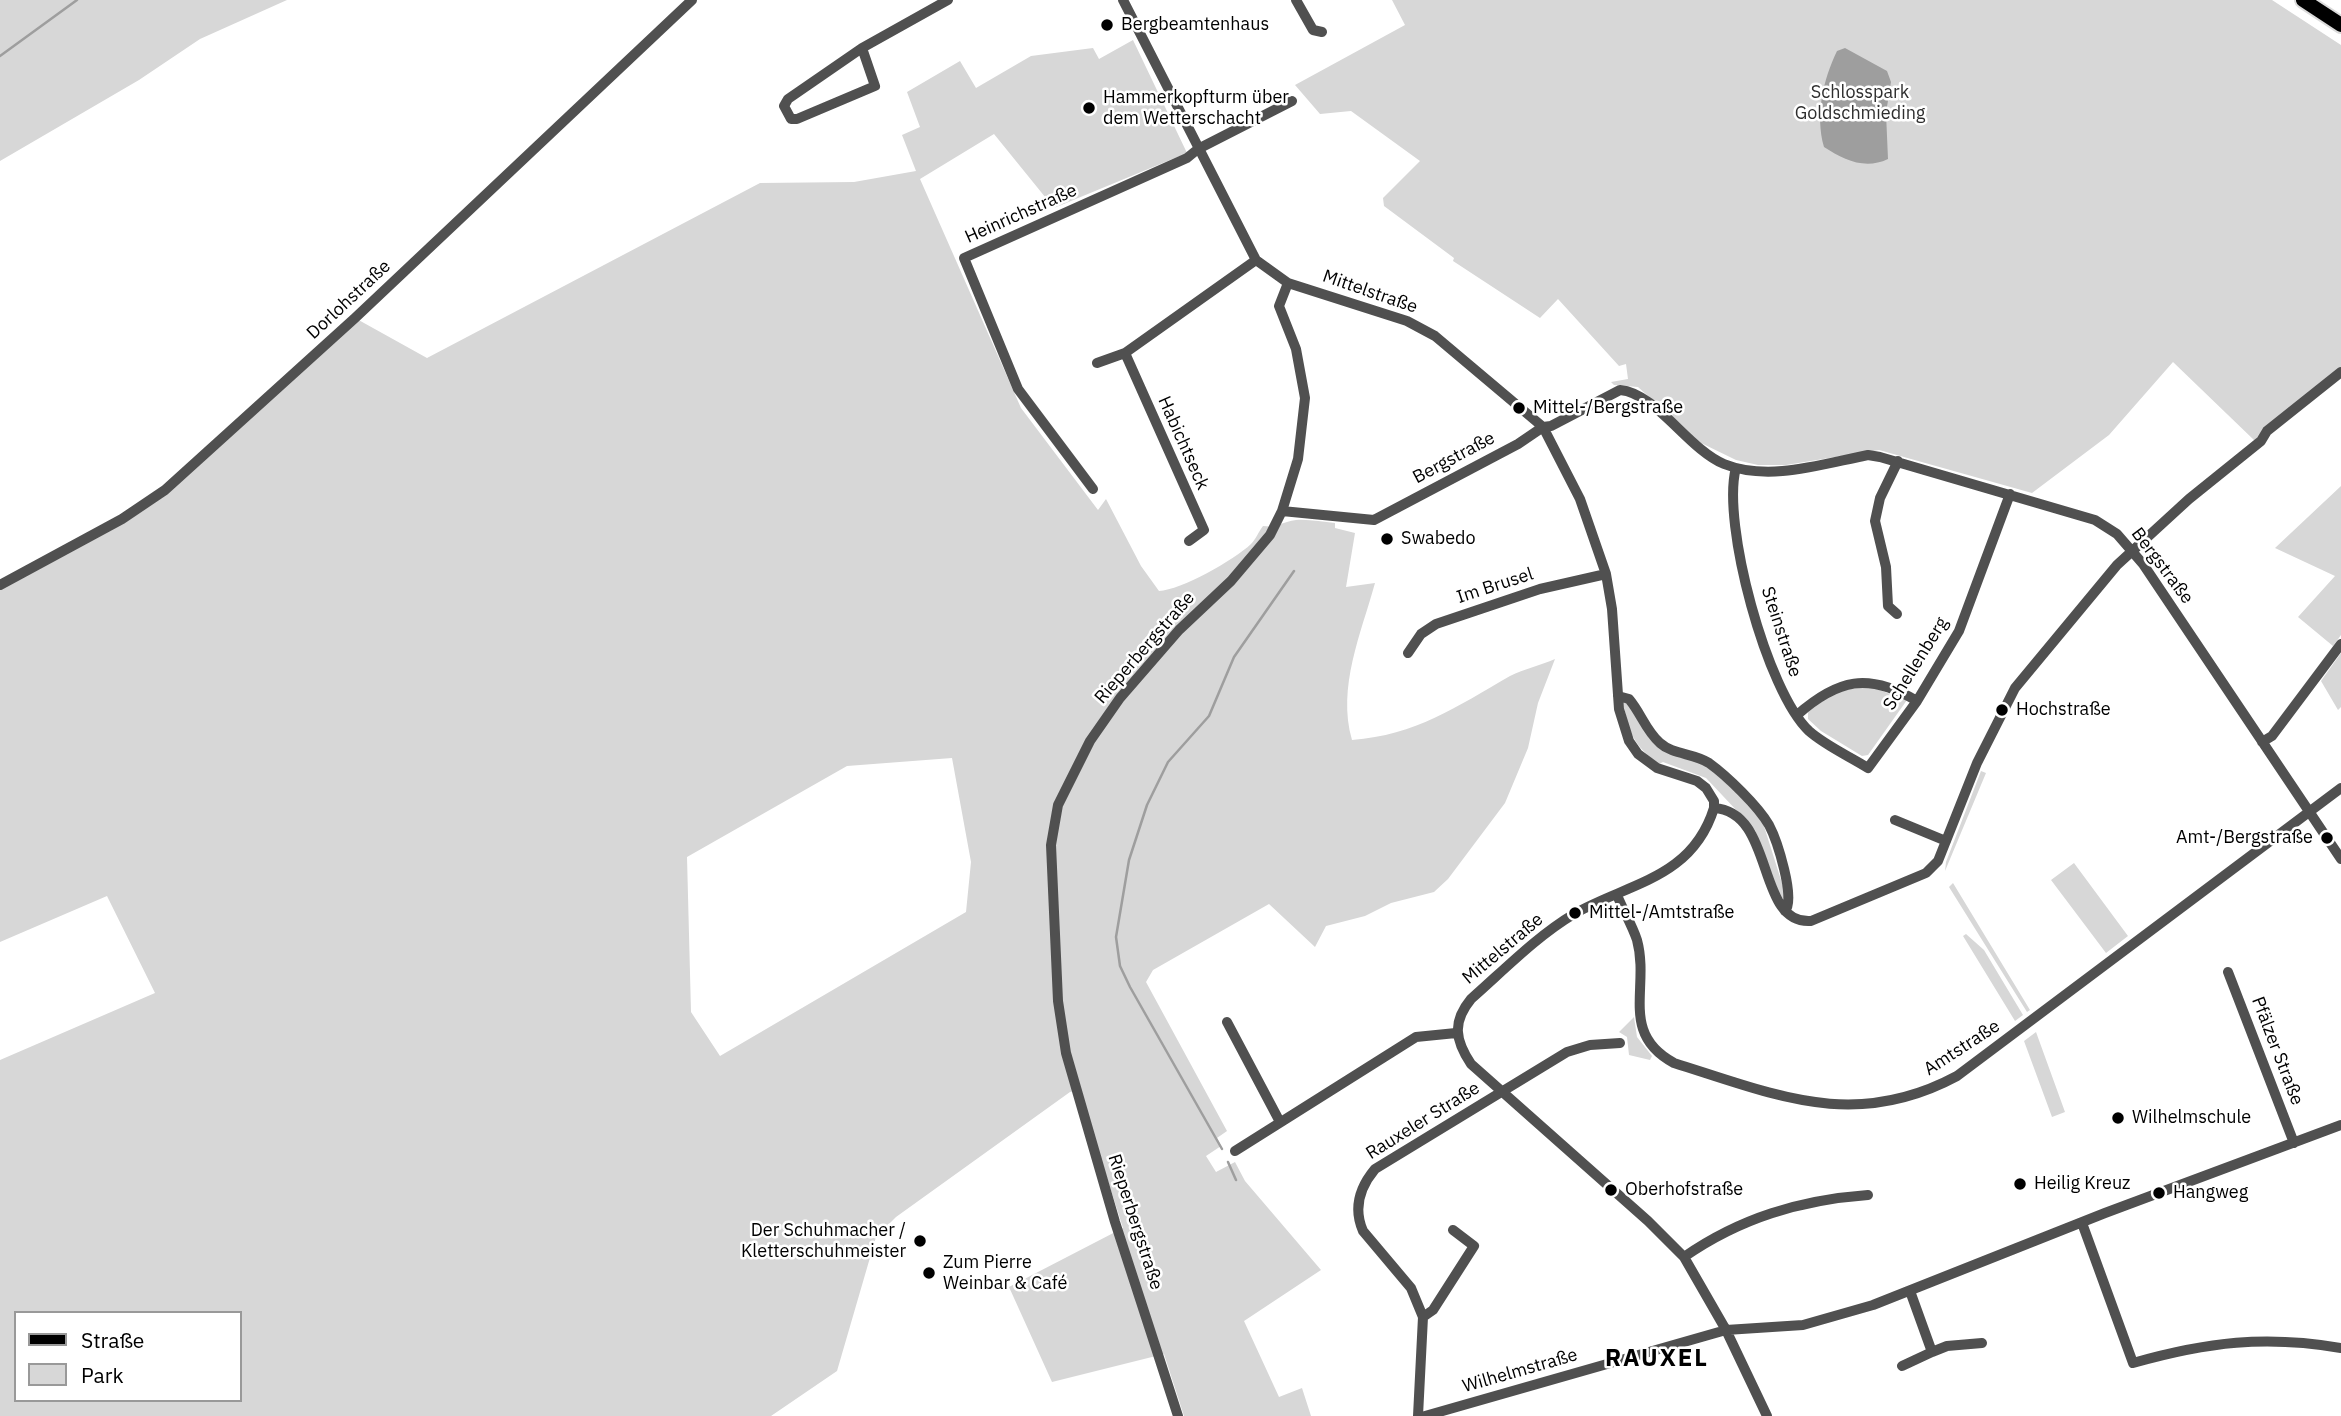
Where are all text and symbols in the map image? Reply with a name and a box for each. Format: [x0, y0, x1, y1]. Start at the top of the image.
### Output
place label: Bergbeamtenhaus [1121, 14, 1269, 36]
marker: Bergbeamtenhaus [1099, 17, 1115, 33]
park label: Schlosspark Goldschmieding [1795, 82, 1925, 124]
place label: Hammerkopfturm über dem Wetterschacht [1103, 87, 1289, 130]
marker: Hammerkopfturm über dem Wetterschacht [1081, 100, 1097, 116]
street label: Heinrichstraße [962, 180, 1080, 248]
street label: Dorlohstraße [303, 256, 395, 344]
street label: Mittelstraße [1320, 266, 1420, 318]
street label: Habichtseck [1153, 393, 1213, 493]
place label: Mittel-/Bergstraße [1533, 397, 1683, 419]
marker: Mittel-/Bergstraße [1511, 400, 1527, 416]
street label: Bergstraße [1409, 427, 1499, 489]
street label: Bergstraße [2126, 524, 2198, 608]
place label: Swabedo [1401, 528, 1476, 550]
marker: Swabedo [1379, 531, 1395, 547]
street label: Im Brusel [1454, 563, 1536, 609]
street label: Steinstraße [1756, 584, 1806, 680]
street label: Rieperbergstraße [1090, 588, 1200, 708]
street label: Schellenberg [1879, 614, 1953, 714]
place label: Hochstraße [2016, 699, 2111, 721]
marker: Hochstraße [1994, 702, 2010, 718]
place label: Amt-/Bergstraße [2176, 827, 2313, 849]
marker: Amt-/Bergstraße [2319, 830, 2335, 846]
place label: Mittel-/Amtstraße [1589, 902, 1734, 924]
marker: Mittel-/Amtstraße [1567, 905, 1583, 921]
street label: Mittelstraße [1458, 909, 1548, 989]
street label: Pfälzer Straße [2246, 994, 2308, 1108]
street label: Amtstraße [1920, 1016, 2004, 1080]
street label: Rauxeler Straße [1362, 1077, 1484, 1165]
place label: Wilhelmschule [2132, 1107, 2251, 1129]
marker: Wilhelmschule [2110, 1110, 2126, 1126]
street label: Rieperbergstraße [1103, 1151, 1167, 1293]
place label: Heilig Kreuz [2034, 1173, 2130, 1195]
marker: Heilig Kreuz [2012, 1176, 2028, 1192]
place label: Oberhofstraße [1625, 1179, 1743, 1201]
marker: Oberhofstraße [1603, 1182, 1619, 1198]
place label: Hangweg [2173, 1182, 2248, 1204]
marker: Hangweg [2151, 1185, 2167, 1201]
place label: Der Schuhmacher / Kletterschuhmeister [741, 1220, 906, 1262]
marker: Der Schuhmacher / Kletterschuhmeister [912, 1233, 928, 1249]
place label: Zum Pierre Weinbar & Café [943, 1252, 1067, 1294]
marker: Zum Pierre Weinbar & Café [921, 1265, 937, 1281]
legend [14, 1311, 242, 1402]
text: Straße [81, 1326, 144, 1354]
street label: Wilhelmstraße [1460, 1344, 1580, 1398]
district label: RAUXEL [1606, 1345, 1708, 1373]
text: Park [81, 1361, 124, 1389]

